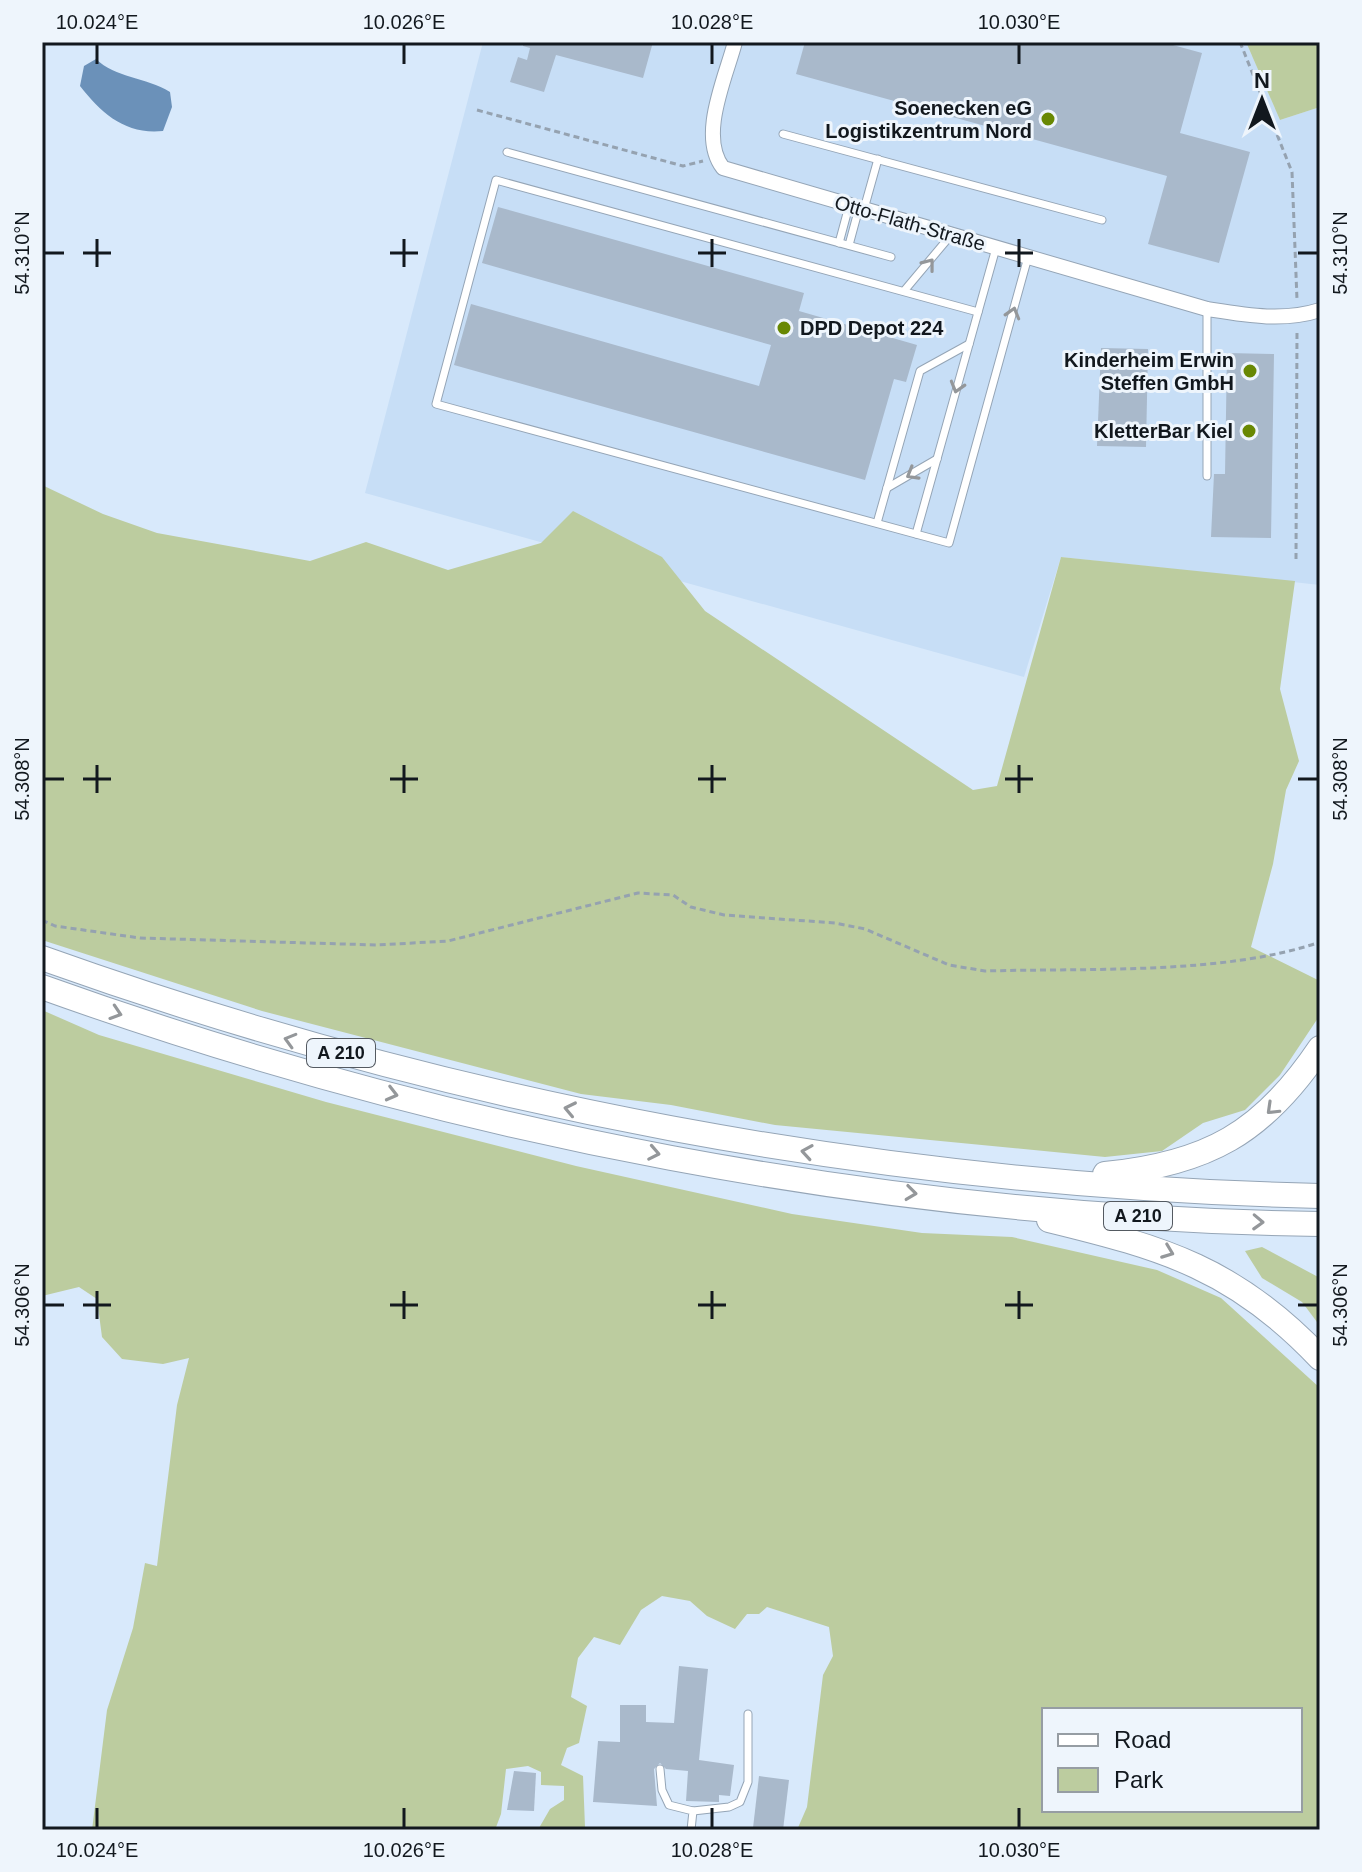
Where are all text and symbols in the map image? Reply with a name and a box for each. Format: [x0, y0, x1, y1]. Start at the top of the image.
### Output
text: 10.024°E [56, 11, 138, 33]
text: 10.026°E [363, 11, 445, 33]
text: 10.028°E [671, 11, 753, 33]
text: 10.030°E [978, 11, 1060, 33]
north arrow [1222, 60, 1302, 140]
text: N [1254, 68, 1270, 93]
place label: Soenecken eG Logistikzentrum Nord [825, 97, 1032, 142]
marker: Soenecken eG Logistikzentrum Nord [1039, 110, 1057, 128]
street label: Otto-Flath-Straße [832, 191, 988, 255]
text: 54.310°N [11, 211, 33, 295]
text: 54.310°N [1329, 211, 1351, 295]
one-way arrow [919, 258, 933, 273]
one-way arrow [1004, 307, 1020, 320]
place label: DPD Depot 224 [800, 317, 944, 339]
marker: DPD Depot 224 [775, 319, 793, 337]
place label: Kinderheim Erwin Steffen GmbH [1064, 349, 1234, 394]
marker: Kinderheim Erwin Steffen GmbH [1241, 362, 1259, 380]
one-way arrow [950, 379, 967, 393]
place label: KletterBar Kiel [1094, 420, 1233, 442]
marker: KletterBar Kiel [1240, 422, 1258, 440]
one-way arrow [906, 464, 921, 480]
text: 54.308°N [11, 737, 33, 821]
text: 54.308°N [1329, 737, 1351, 821]
one-way arrow [108, 1003, 122, 1019]
one-way arrow [284, 1032, 298, 1049]
road number: A 210 [307, 1039, 375, 1067]
one-way arrow [384, 1085, 398, 1102]
one-way arrow [1267, 1099, 1281, 1114]
one-way arrow [563, 1101, 577, 1118]
one-way arrow [647, 1144, 661, 1161]
one-way arrow [800, 1144, 814, 1161]
one-way arrow [904, 1184, 918, 1201]
road number: A 210 [1104, 1202, 1172, 1230]
one-way arrow [1252, 1213, 1265, 1230]
one-way arrow [1160, 1242, 1174, 1259]
text: 54.306°N [11, 1263, 33, 1347]
text: 54.306°N [1329, 1263, 1351, 1347]
legend [1042, 1708, 1302, 1812]
text: Road [1114, 1726, 1171, 1753]
text: Park [1114, 1766, 1164, 1793]
text: 10.024°E [56, 1839, 138, 1861]
text: 10.026°E [363, 1839, 445, 1861]
text: 10.028°E [671, 1839, 753, 1861]
text: 10.030°E [978, 1839, 1060, 1861]

